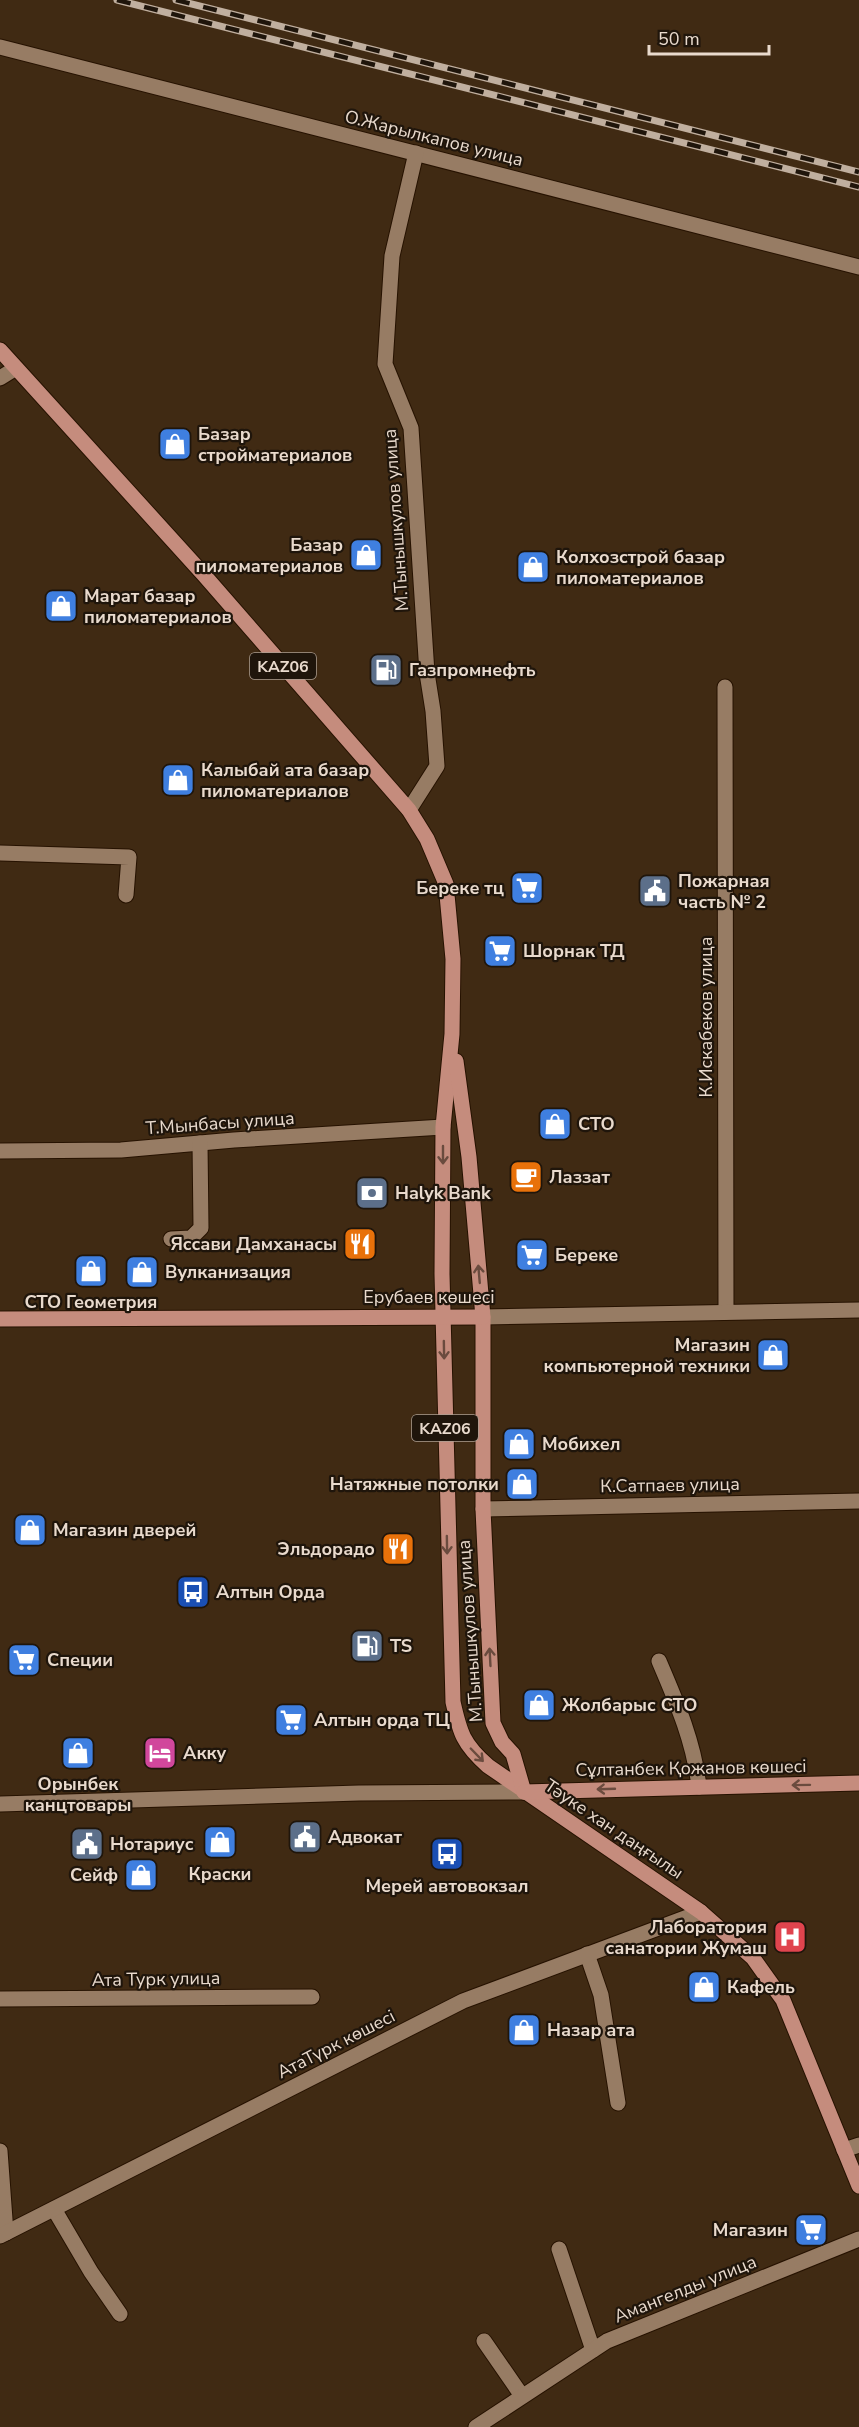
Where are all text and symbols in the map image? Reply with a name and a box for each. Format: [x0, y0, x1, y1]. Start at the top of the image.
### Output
scale bar [649, 18, 769, 56]
text: 50 m [658, 27, 700, 51]
street label: О.Жарылкапов улица [342, 104, 526, 172]
place label: Базар стройматериалов [198, 422, 352, 467]
shop icon: Базар стройматериалов [157, 426, 193, 462]
street label: М.Тынышкулов улица [378, 428, 414, 612]
place label: Базар пиломатериалов [195, 533, 343, 578]
shop icon: Базар пиломатериалов [348, 537, 384, 573]
place label: Колхозстрой базар пиломатериалов [556, 545, 725, 590]
shop icon: Колхозстрой базар пиломатериалов [515, 549, 551, 585]
place label: Марат базар пиломатериалов [84, 584, 232, 629]
shop icon: Марат базар пиломатериалов [43, 588, 79, 624]
fuel station icon: Газпромнефть [368, 652, 404, 688]
road number: KАZ06 [250, 653, 316, 679]
place label: Газпромнефть [409, 658, 536, 682]
place label: Калыбай ата базар пиломатериалов [201, 758, 369, 803]
shop icon: Калыбай ата базар пиломатериалов [160, 762, 196, 798]
place label: Пожарная часть № 2 [678, 869, 770, 914]
supermarket icon: Береке тц [509, 870, 545, 906]
public building icon: Пожарная часть № 2 [637, 873, 673, 909]
place label: Береке тц [416, 876, 504, 900]
supermarket icon: Шорнак ТД [482, 933, 518, 969]
street label: К.Искабеков улица [694, 936, 718, 1098]
place label: Шорнак ТД [523, 939, 625, 963]
street label: Т.Мынбасы улица [145, 1106, 295, 1140]
shop icon: СТО [537, 1106, 573, 1142]
place label: СТО [578, 1112, 615, 1136]
one-way arrow [437, 1145, 449, 1165]
cafe icon: Лаззат [508, 1159, 544, 1195]
place label: Лаззат [549, 1165, 610, 1189]
bank icon: Halyk Bank [354, 1175, 390, 1211]
place label: Halyk Bank [395, 1181, 491, 1205]
restaurant icon: Яссави Дамханасы [342, 1226, 378, 1262]
place label: Яссави Дамханасы [170, 1232, 337, 1256]
supermarket icon: Береке [514, 1237, 550, 1273]
place label: Береке [555, 1243, 618, 1267]
shop icon: СТО Геометрия [73, 1253, 109, 1289]
shop icon: Вулканизация [124, 1254, 160, 1290]
place label: Вулканизация [165, 1260, 291, 1284]
one-way arrow [473, 1264, 484, 1284]
street label: Ерубаев көшесі [363, 1285, 495, 1309]
place label: СТО Геометрия [25, 1290, 157, 1314]
place label: Магазин компьютерной техники [544, 1333, 750, 1378]
shop icon: Магазин компьютерной техники [755, 1337, 791, 1373]
one-way arrow [438, 1340, 450, 1360]
road number: KАZ06 [412, 1415, 478, 1441]
shop icon: Мобихел [501, 1426, 537, 1462]
place label: Мобихел [542, 1432, 620, 1456]
shop icon: Натяжные потолки [504, 1466, 540, 1502]
place label: Натяжные потолки [330, 1472, 499, 1496]
street label: К.Сатпаев улица [600, 1472, 740, 1498]
shop icon: Магазин дверей [12, 1512, 48, 1548]
place label: Магазин дверей [53, 1518, 196, 1542]
restaurant icon: Эльдорадо [380, 1531, 416, 1567]
one-way arrow [441, 1535, 453, 1555]
place label: Эльдорадо [278, 1537, 375, 1561]
street label: М.Тынышкулов улица [452, 1539, 488, 1723]
bus stop icon: Алтын Орда [175, 1574, 211, 1610]
place label: Алтын Орда [216, 1580, 325, 1604]
fuel station icon: TS [349, 1628, 385, 1664]
place label: TS [390, 1634, 412, 1658]
supermarket icon: Специи [6, 1642, 42, 1678]
place label: Специи [47, 1648, 113, 1672]
one-way arrow [484, 1648, 495, 1668]
shop icon: Жолбарыс СТО [521, 1687, 557, 1723]
place label: Жолбарыс СТО [562, 1693, 697, 1717]
supermarket icon: Алтын орда ТЦ [273, 1702, 309, 1738]
place label: Алтын орда ТЦ [314, 1708, 450, 1732]
shop icon: Орынбек канцтовары [60, 1735, 96, 1771]
hotel icon: Акку [142, 1735, 178, 1771]
place label: Акку [183, 1741, 227, 1765]
one-way arrow [469, 1747, 484, 1762]
street label: Сұлтанбек Қожанов көшесі [575, 1754, 807, 1782]
place label: Орынбек канцтовары [25, 1772, 131, 1817]
street label: Тәуке хан даңғылы [540, 1774, 688, 1884]
one-way arrow [791, 1779, 811, 1790]
one-way arrow [596, 1784, 616, 1795]
public building icon: Адвокат [287, 1819, 323, 1855]
shop icon: Краски [202, 1824, 238, 1860]
place label: Адвокат [328, 1825, 403, 1849]
public building icon: Нотариус [69, 1826, 105, 1862]
place label: Нотариус [110, 1832, 194, 1856]
bus stop icon: Мерей автовокзал [429, 1836, 465, 1872]
shop icon: Сейф [123, 1857, 159, 1893]
place label: Краски [189, 1862, 251, 1886]
place label: Сейф [70, 1863, 118, 1887]
place label: Мерей автовокзал [365, 1874, 529, 1898]
place label: Лаборатория санатории Жумаш [606, 1915, 767, 1960]
hospital icon: Лаборатория санатории Жумаш [772, 1919, 808, 1955]
street label: Ата Турк улица [91, 1966, 221, 1992]
shop icon: Кафель [686, 1969, 722, 2005]
place label: Кафель [727, 1975, 795, 1999]
street label: АтаТүрк көшесі [273, 2004, 399, 2084]
shop icon: Назар ата [506, 2012, 542, 2048]
place label: Назар ата [547, 2018, 635, 2042]
supermarket icon: Магазин [793, 2212, 829, 2248]
place label: Магазин [713, 2218, 788, 2242]
street label: Амангелды улица [610, 2249, 760, 2329]

